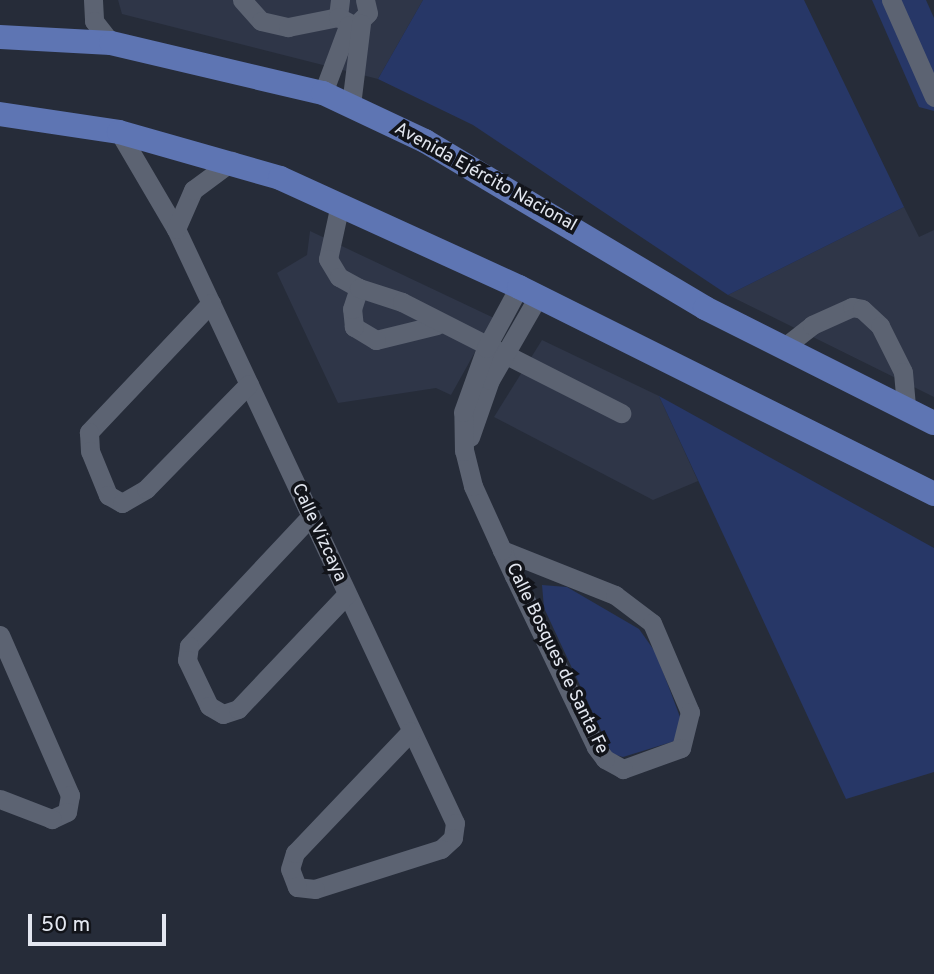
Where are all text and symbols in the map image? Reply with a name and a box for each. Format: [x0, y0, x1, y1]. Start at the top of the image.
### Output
street label: Avenida Ejército Nacional [390, 119, 580, 237]
street label: Calle Vizcaya [286, 480, 350, 586]
street label: Calle Bosques de Santa Fe [500, 560, 612, 758]
scale bar [32, 900, 170, 944]
text: 50 m [41, 912, 90, 939]

